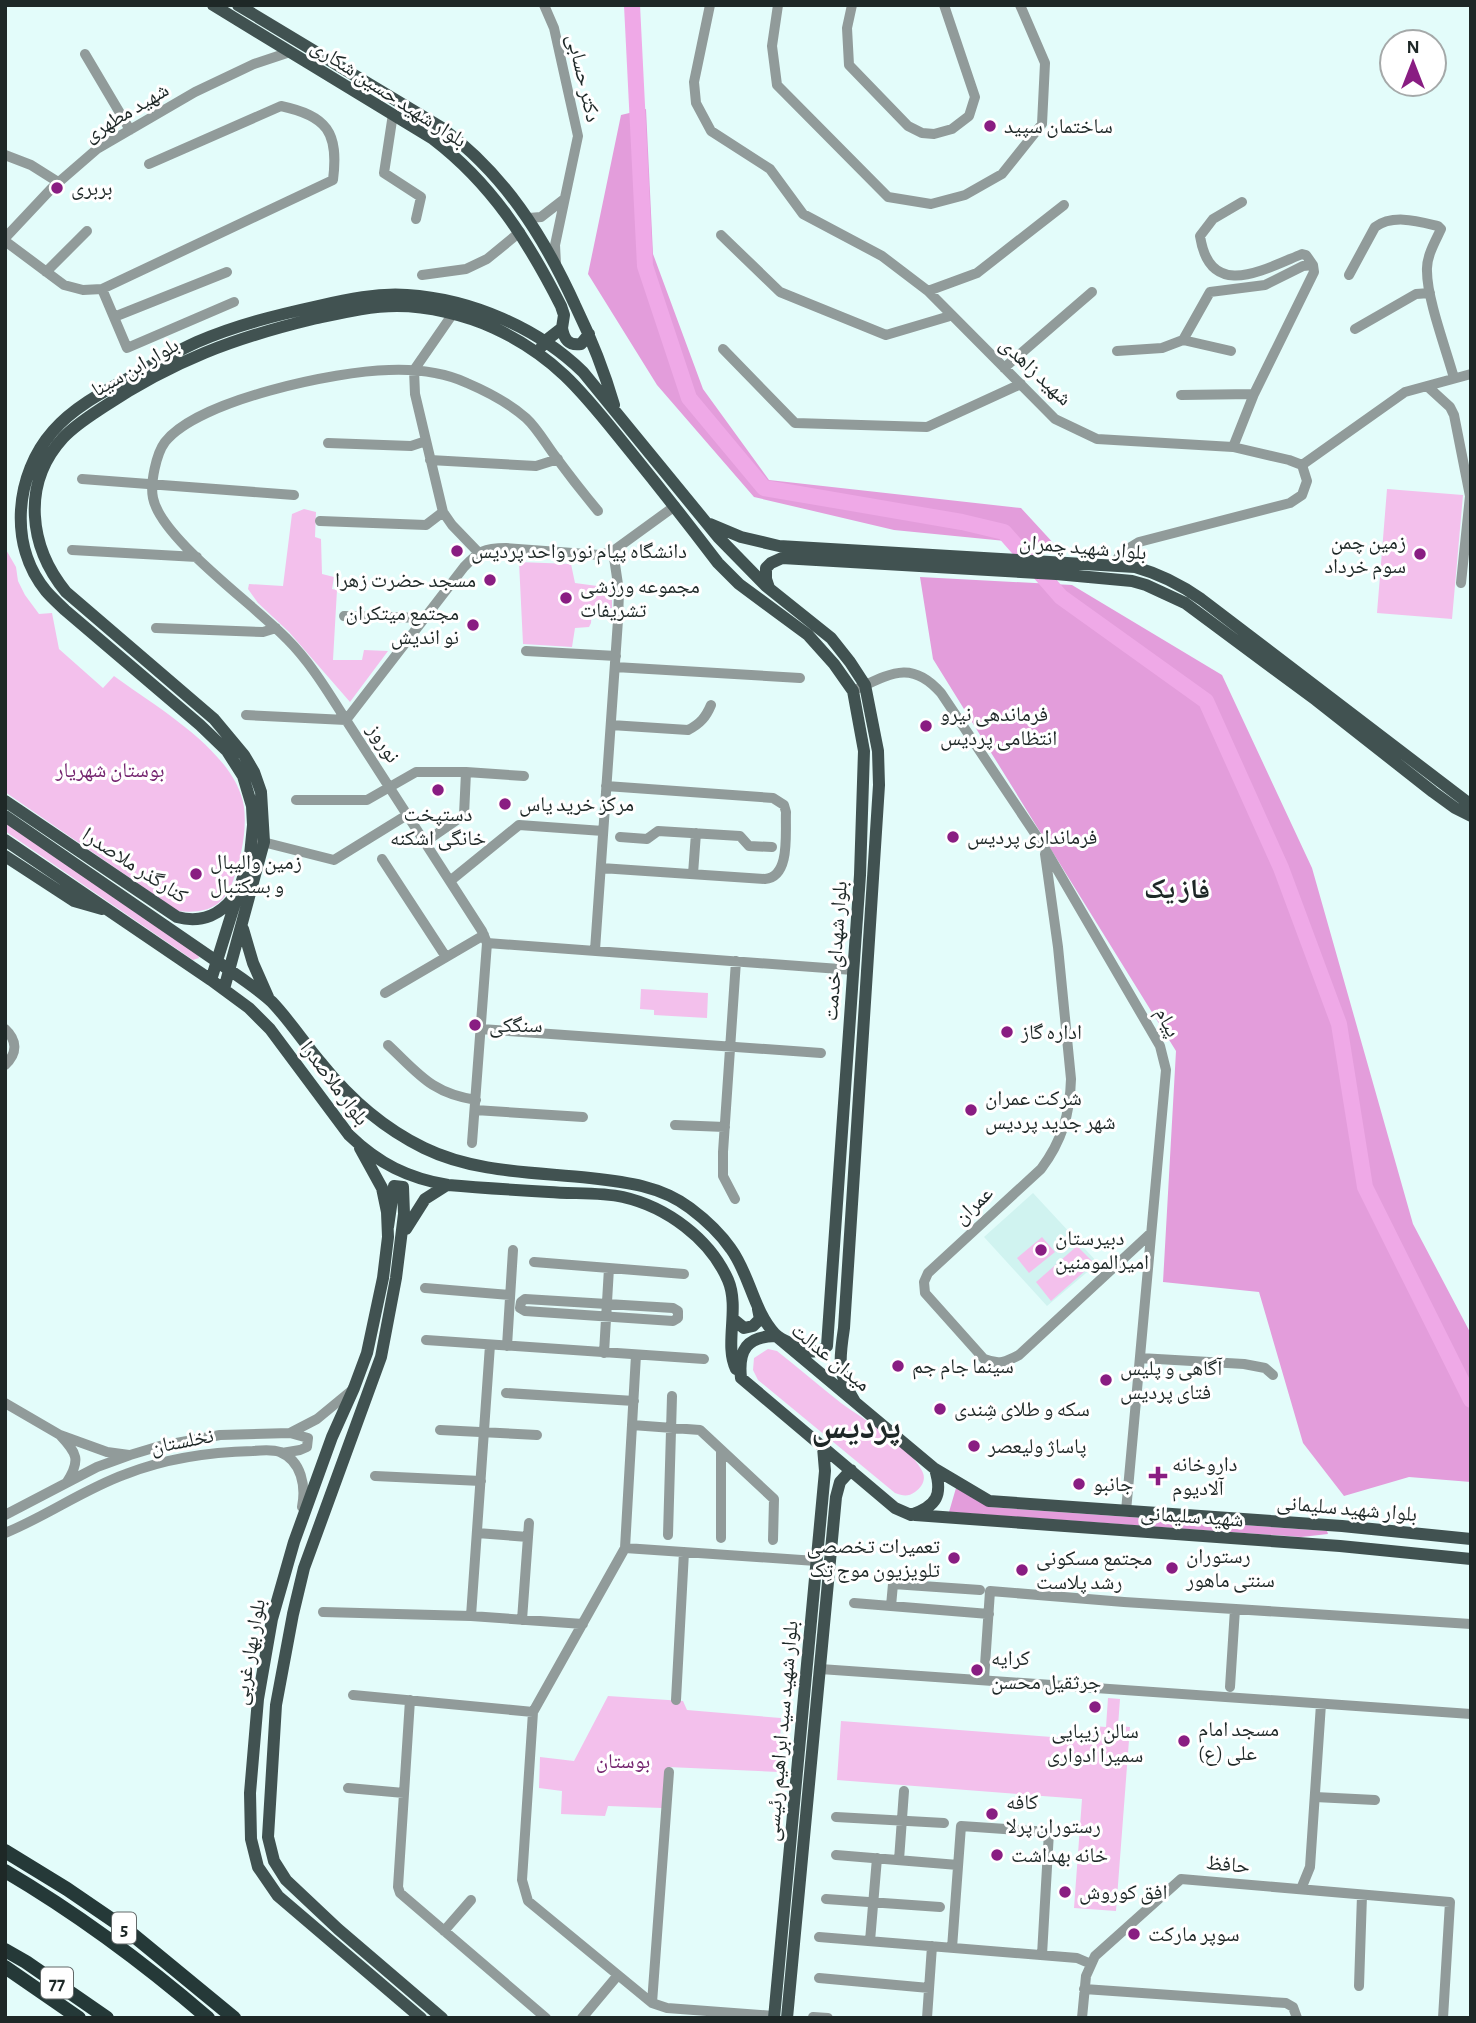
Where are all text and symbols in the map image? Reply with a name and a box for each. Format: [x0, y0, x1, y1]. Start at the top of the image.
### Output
north arrow [1378, 28, 1448, 98]
street label: دکتر حسابی [561, 32, 604, 125]
street label: بلوار شهید حسین شکاری [306, 35, 470, 153]
text: N [1406, 38, 1420, 57]
street label: شهید مطهری [80, 79, 173, 147]
place label: ساختمان سپید [1004, 116, 1113, 138]
marker: ساختمان سپید [982, 118, 998, 134]
place label: بربری [71, 178, 113, 200]
marker: بربری [49, 180, 65, 196]
street label: شهید زاهدی [995, 333, 1076, 410]
street label: بلوار ابن سینا [88, 334, 183, 402]
street label: بلوار شهید چمران [1018, 531, 1148, 565]
place label: زمین چمن سوم خرداد [1324, 532, 1406, 580]
place label: دانشگاه پیام نور واحد پردیس [471, 541, 687, 565]
marker: دانشگاه پیام نور واحد پردیس [449, 543, 465, 559]
marker: زمین چمن سوم خرداد [1412, 546, 1428, 562]
place label: مسجد حضرت زهرا [335, 570, 476, 591]
marker: مسجد حضرت زهرا [482, 572, 498, 588]
place label: مجموعه ورزشی تشریفات [580, 576, 700, 621]
marker: مجموعه ورزشی تشریفات [558, 590, 574, 606]
place label: مجتمع میتکران نو اندیش [346, 603, 459, 650]
marker: مجتمع میتکران نو اندیش [465, 617, 481, 633]
place label: فرماندهی نیرو انتظامی پردیس [940, 704, 1057, 751]
marker: فرماندهی نیرو انتظامی پردیس [918, 718, 934, 734]
street label: نوروز [363, 719, 404, 766]
park label: بوستان شهریار [55, 760, 165, 782]
marker: دستپخت خانگی اشکنه [430, 782, 446, 798]
place label: مرکز خرید یاس [519, 794, 634, 817]
marker: مرکز خرید یاس [497, 796, 513, 812]
place label: دستپخت خانگی اشکنه [390, 804, 486, 851]
street label: کنارگذر ملاصدرا [78, 824, 191, 907]
place label: فرمانداری پردیس [967, 827, 1097, 850]
marker: فرمانداری پردیس [945, 829, 961, 845]
place label: زمین والیبال و بسکتبال [210, 852, 302, 898]
marker: زمین والیبال و بسکتبال [188, 866, 204, 882]
district label: فاز یک [1144, 876, 1210, 905]
street label: بلوار شهدای خدمت [820, 880, 852, 1022]
street label: پیام [1149, 1004, 1184, 1042]
place label: سنگکی [489, 1015, 543, 1038]
marker: سنگکی [467, 1017, 483, 1033]
place label: اداره گاز [1020, 1022, 1082, 1043]
marker: اداره گاز [999, 1024, 1015, 1040]
street label: بلوار ملاصدرا [296, 1037, 373, 1130]
place label: شرکت عمران شهر جدید پردیس [985, 1088, 1116, 1135]
marker: شرکت عمران شهر جدید پردیس [963, 1102, 979, 1118]
street label: عمران [950, 1182, 998, 1229]
place label: دبیرستان امیرالمومنین [1055, 1228, 1149, 1275]
marker: دبیرستان امیرالمومنین [1033, 1242, 1049, 1258]
street label: میدان عدالت [787, 1319, 874, 1396]
place label: سینما جام جم [912, 1356, 1014, 1380]
place label: آگاهی و پلیس فتای پردیس [1120, 1357, 1223, 1405]
marker: سینما جام جم [890, 1358, 906, 1374]
marker: آگاهی و پلیس فتای پردیس [1098, 1372, 1114, 1388]
place label: سکه و طلای شِندی [954, 1399, 1090, 1421]
marker: سکه و طلای شِندی [932, 1401, 948, 1417]
district label: پردیس [811, 1410, 901, 1447]
street label: نخلستان [149, 1425, 216, 1459]
place label: پاساژ ولیعصر [987, 1436, 1087, 1458]
marker: پاساژ ولیعصر [966, 1438, 982, 1454]
place label: داروخانه آلادیوم [1172, 1454, 1238, 1502]
marker: داروخانه آلادیوم [1150, 1468, 1166, 1484]
place label: جانبو [1093, 1474, 1133, 1496]
marker: جانبو [1071, 1476, 1087, 1492]
street label: بلوار شهید سلیمانی [1276, 1492, 1418, 1527]
street label: شهید سلیمانی [1139, 1502, 1244, 1533]
place label: تعمیرات تخصصی تلویزیون موج تِک [806, 1536, 940, 1583]
place label: رستوران سنتی ماهور [1185, 1546, 1275, 1593]
place label: مجتمع مسکونی رشد پلاست [1036, 1548, 1152, 1594]
marker: تعمیرات تخصصی تلویزیون موج تِک [946, 1550, 962, 1566]
marker: رستوران سنتی ماهور [1164, 1560, 1180, 1576]
marker: مجتمع مسکونی رشد پلاست [1014, 1562, 1030, 1578]
street label: بلوار بهار غربی [230, 1597, 271, 1707]
street label: بلوار شهید سید ابراهیم رئیسی [761, 1620, 805, 1843]
place label: کرایه جرثقیل محسن [991, 1648, 1101, 1695]
marker: کرایه جرثقیل محسن [969, 1662, 985, 1678]
marker: سالن زیبایی سمیرا ادواری [1087, 1699, 1103, 1715]
place label: مسجد امام علی (ع) [1198, 1719, 1279, 1766]
place label: سالن زیبایی سمیرا ادواری [1047, 1721, 1143, 1767]
marker: مسجد امام علی (ع) [1176, 1733, 1192, 1749]
park label: بوستان [596, 1751, 650, 1773]
place label: کافه رستوران پرلا [1006, 1792, 1101, 1838]
marker: کافه رستوران پرلا [984, 1806, 1000, 1822]
place label: خانه بهداشت [1011, 1845, 1108, 1867]
marker: خانه بهداشت [989, 1847, 1005, 1863]
street label: حافظ [1205, 1852, 1251, 1877]
place label: افق کوروش [1079, 1882, 1168, 1905]
marker: افق کوروش [1057, 1884, 1073, 1900]
road number: 5 [112, 1912, 136, 1944]
place label: سوپر مارکت [1148, 1924, 1240, 1946]
marker: سوپر مارکت [1126, 1926, 1142, 1942]
road number: 77 [41, 1968, 73, 1998]

